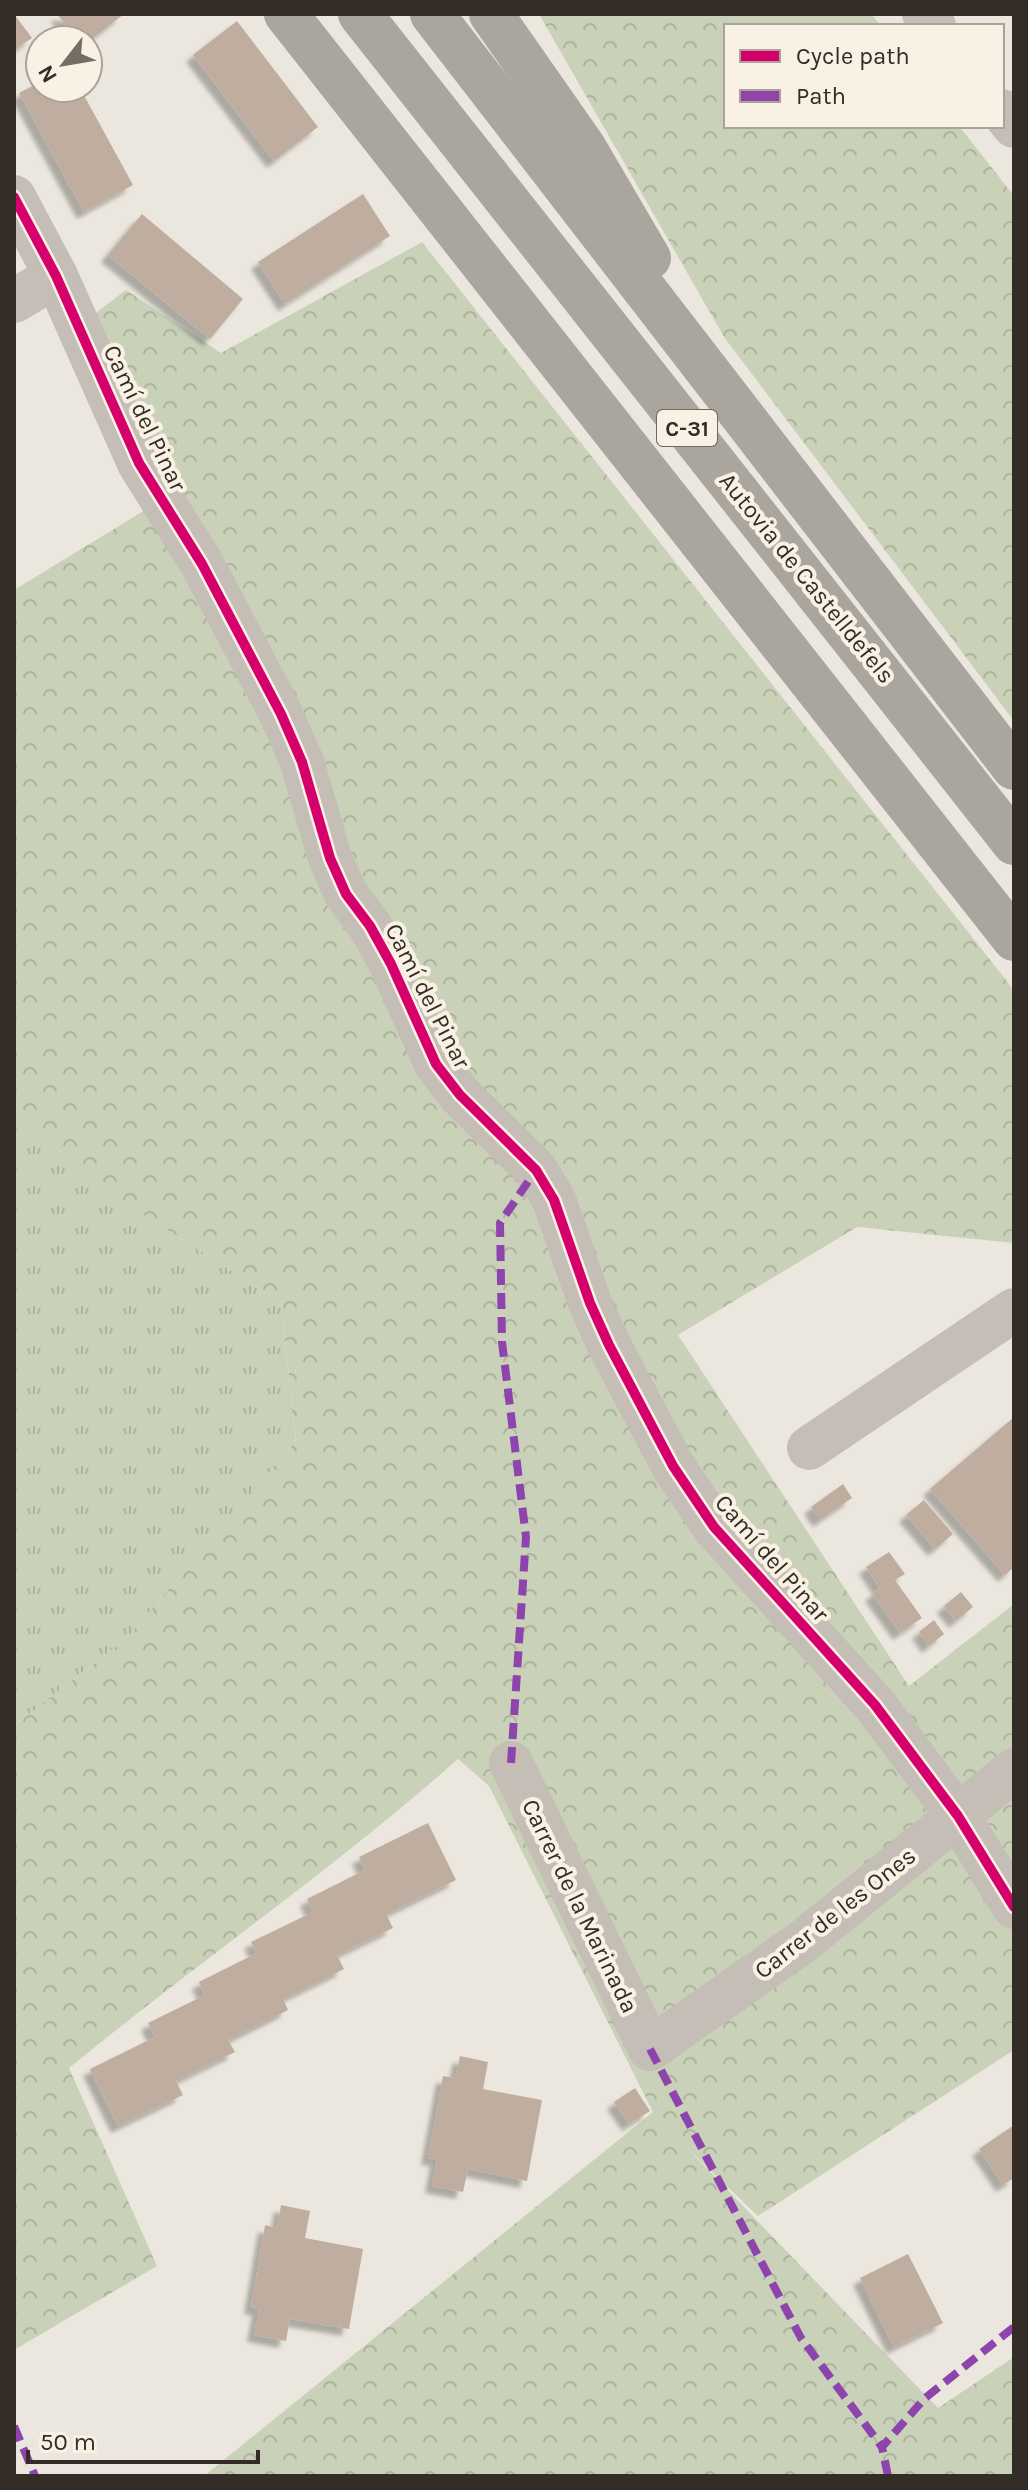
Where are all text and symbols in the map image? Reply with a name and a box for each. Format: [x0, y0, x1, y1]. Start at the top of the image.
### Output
north arrow [24, 24, 104, 104]
legend [724, 24, 1004, 128]
text: Cycle path [796, 42, 910, 70]
text: N [33, 60, 63, 87]
text: Path [796, 82, 846, 110]
street label: Camí del Pinar [98, 340, 193, 496]
road number: C-31 [657, 410, 717, 446]
street label: Autovia de Castelldefels [713, 467, 901, 689]
street label: Camí del Pinar [379, 919, 477, 1073]
street label: Camí del Pinar [709, 1489, 835, 1627]
street label: Carrer de la Marinada [516, 1795, 644, 2017]
street label: Carrer de les Ones [749, 1841, 921, 1985]
scale bar [28, 2414, 258, 2464]
text: 50 m [40, 2428, 96, 2456]

